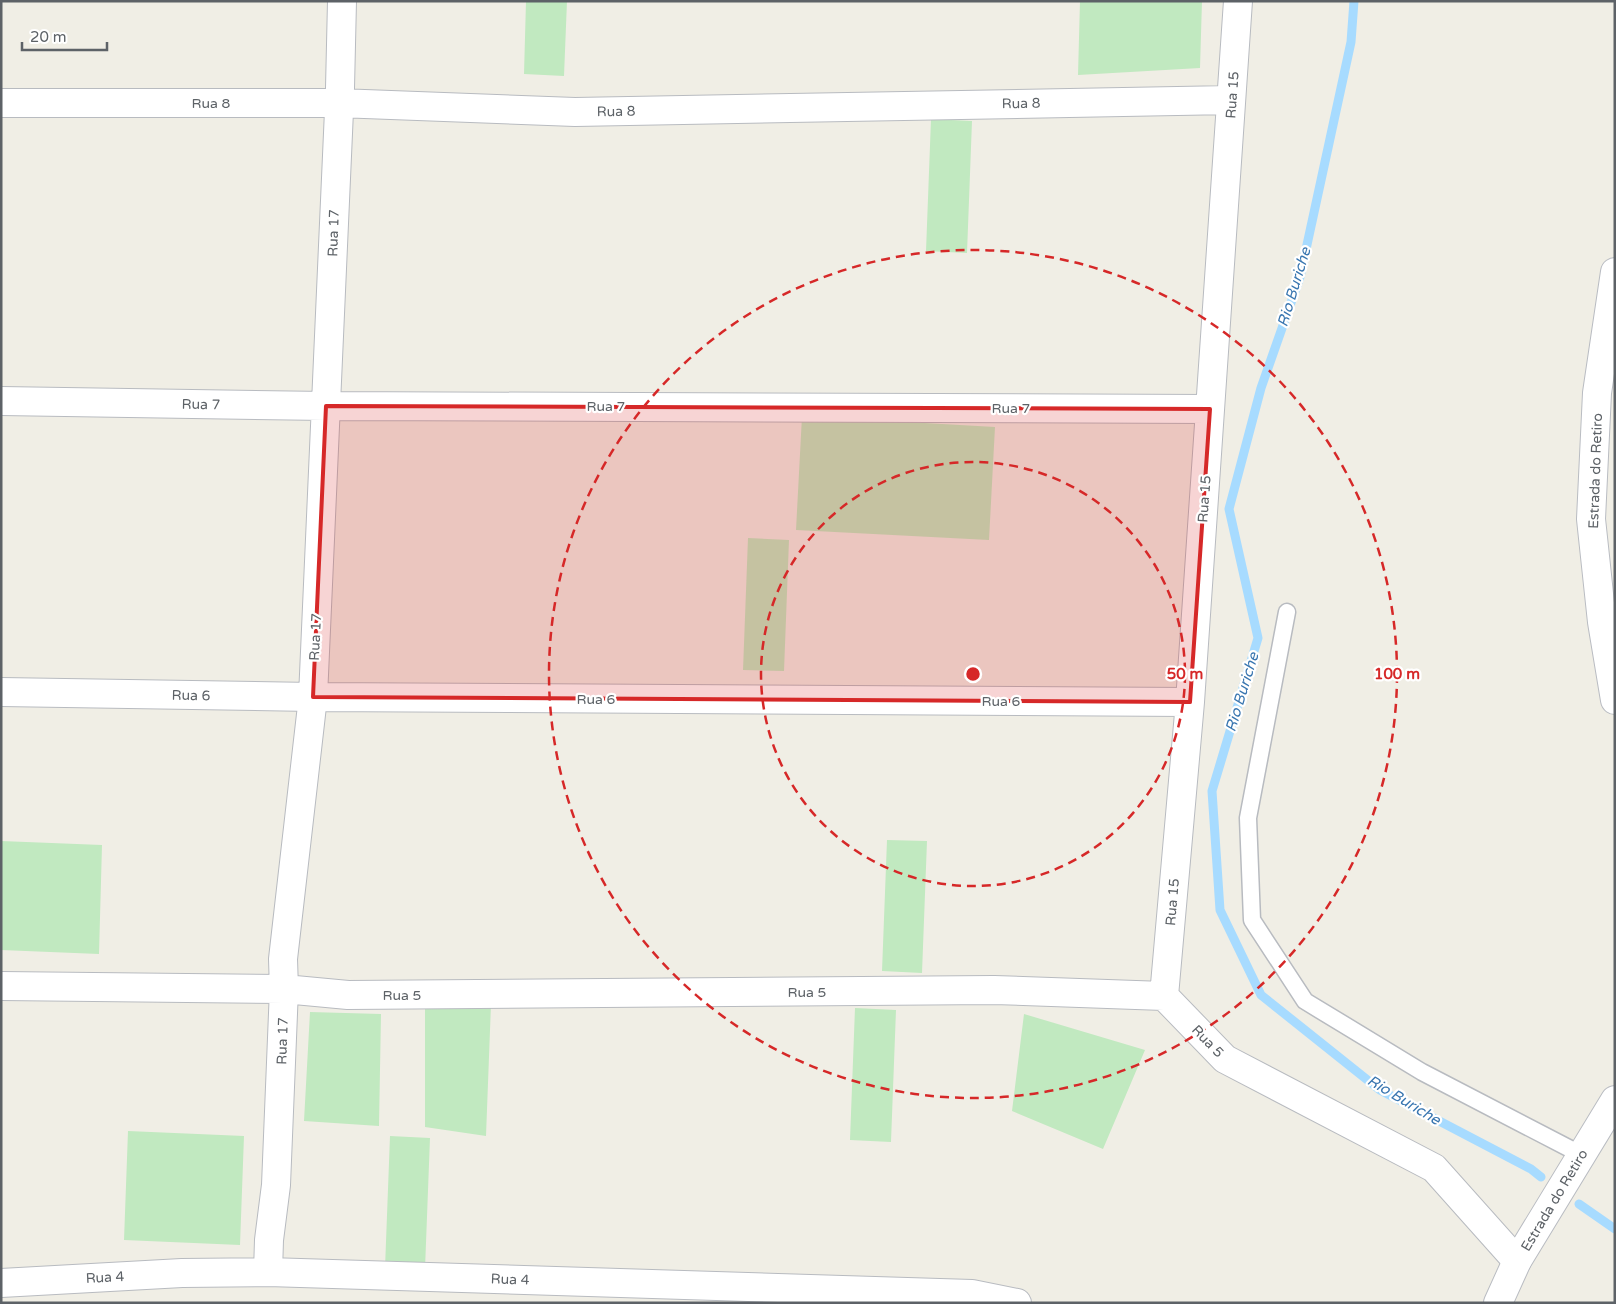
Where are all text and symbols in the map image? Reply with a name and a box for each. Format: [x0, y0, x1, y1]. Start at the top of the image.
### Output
scale bar [22, 20, 108, 52]
text: 20 m [30, 28, 67, 46]
street label: Rua 15 [1222, 71, 1243, 119]
street label: Rua 8 [192, 95, 231, 112]
street label: Rua 8 [1001, 95, 1041, 112]
street label: Rua 8 [596, 103, 636, 120]
street label: Rua 17 [324, 209, 343, 257]
water label: Rio Buriche [1273, 244, 1315, 329]
street label: Rua 7 [181, 396, 221, 413]
street label: Rua 7 [587, 398, 625, 415]
street label: Rua 7 [992, 400, 1030, 417]
street label: Estrada do Retiro [1585, 413, 1606, 529]
street label: Rua 15 [1194, 475, 1215, 523]
street label: Rua 17 [306, 613, 325, 661]
water label: Rio Buriche [1221, 649, 1263, 734]
centre of rings [964, 665, 982, 683]
text: 50 m [1167, 665, 1203, 683]
text: 100 m [1374, 665, 1420, 683]
street label: Rua 6 [171, 687, 211, 704]
street label: Rua 6 [577, 691, 616, 708]
street label: Rua 6 [982, 693, 1021, 710]
street label: Rua 15 [1162, 878, 1183, 926]
street label: Rua 5 [788, 984, 826, 1001]
street label: Rua 5 [383, 987, 421, 1004]
street label: Rua 17 [273, 1017, 292, 1065]
street label: Rua 5 [1188, 1021, 1227, 1061]
water label: Rio Buriche [1364, 1071, 1445, 1130]
street label: Estrada do Retiro [1517, 1146, 1592, 1254]
street label: Rua 4 [85, 1268, 125, 1287]
street label: Rua 4 [490, 1270, 530, 1289]

